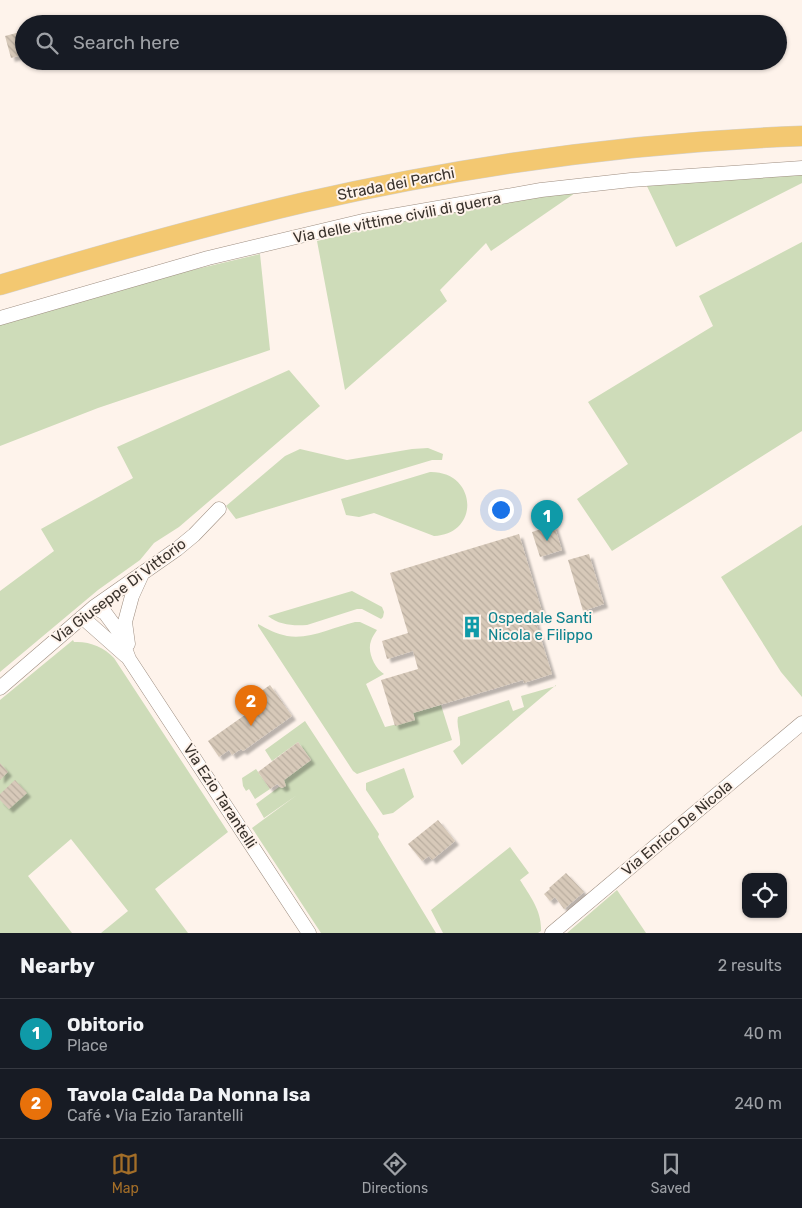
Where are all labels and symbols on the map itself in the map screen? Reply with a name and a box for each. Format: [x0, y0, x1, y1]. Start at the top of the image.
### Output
street label: Strada dei Parchi [336, 164, 456, 204]
street label: Via delle vittime civili di guerra [292, 189, 502, 247]
your location [488, 497, 514, 523]
pin: 1 [531, 500, 563, 541]
street label: Via Giuseppe Di Vittorio [48, 535, 190, 647]
place label: Ospedale Santi Nicola e Filippo [488, 609, 593, 644]
building icon: Ospedale Santi Nicola e Filippo [459, 614, 485, 640]
pin: 2 [235, 685, 267, 726]
street label: Via Ezio Tarantelli [179, 740, 261, 852]
street label: Via Enrico De Nicola [618, 777, 736, 879]

